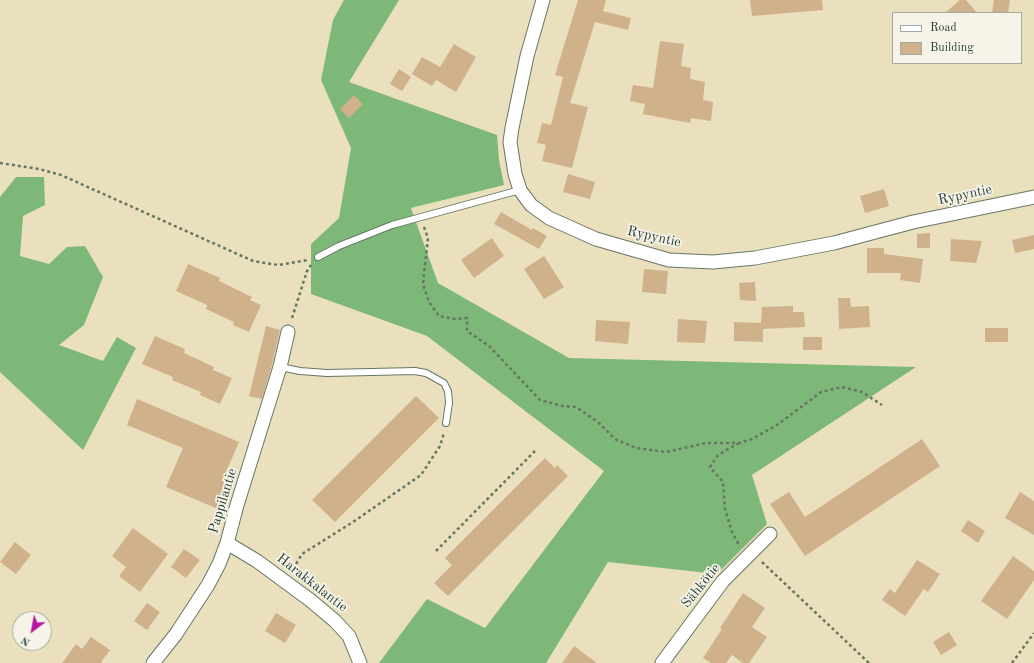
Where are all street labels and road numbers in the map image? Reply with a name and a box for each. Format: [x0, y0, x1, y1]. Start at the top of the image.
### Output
street label: Rypyntie [936, 181, 994, 209]
street label: Rypyntie [625, 223, 683, 251]
street label: Pappilantie [205, 466, 241, 536]
street label: Harakkalantie [273, 550, 351, 616]
street label: Sähkötie [678, 560, 724, 612]

